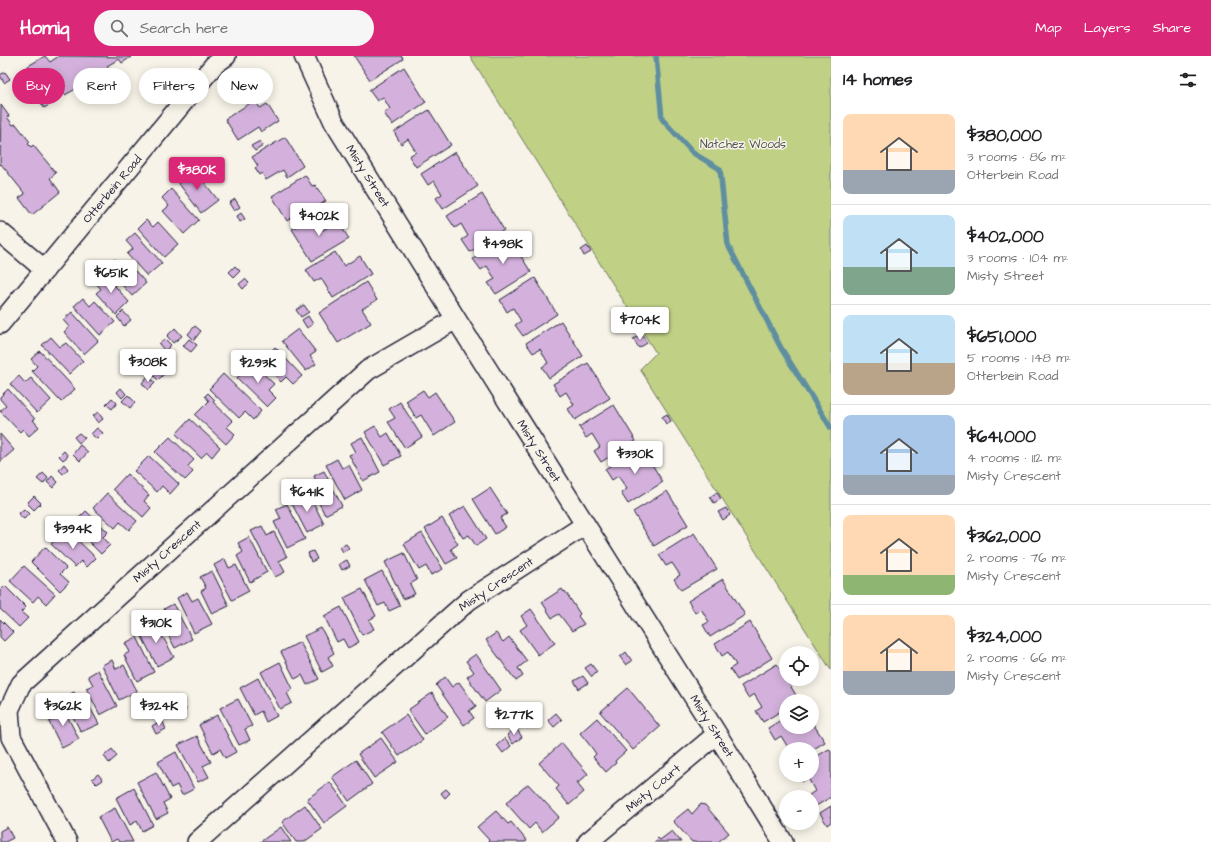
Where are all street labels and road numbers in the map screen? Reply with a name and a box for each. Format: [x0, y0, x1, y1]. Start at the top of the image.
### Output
street label: Misty Street [341, 142, 394, 212]
street label: Otterbein Road [79, 152, 146, 227]
street label: Misty Street [512, 417, 565, 487]
street label: Misty Crescent [129, 516, 206, 587]
street label: Misty Crescent [456, 553, 538, 616]
street label: Misty Street [685, 692, 738, 762]
street label: Misty Court [622, 760, 685, 817]

